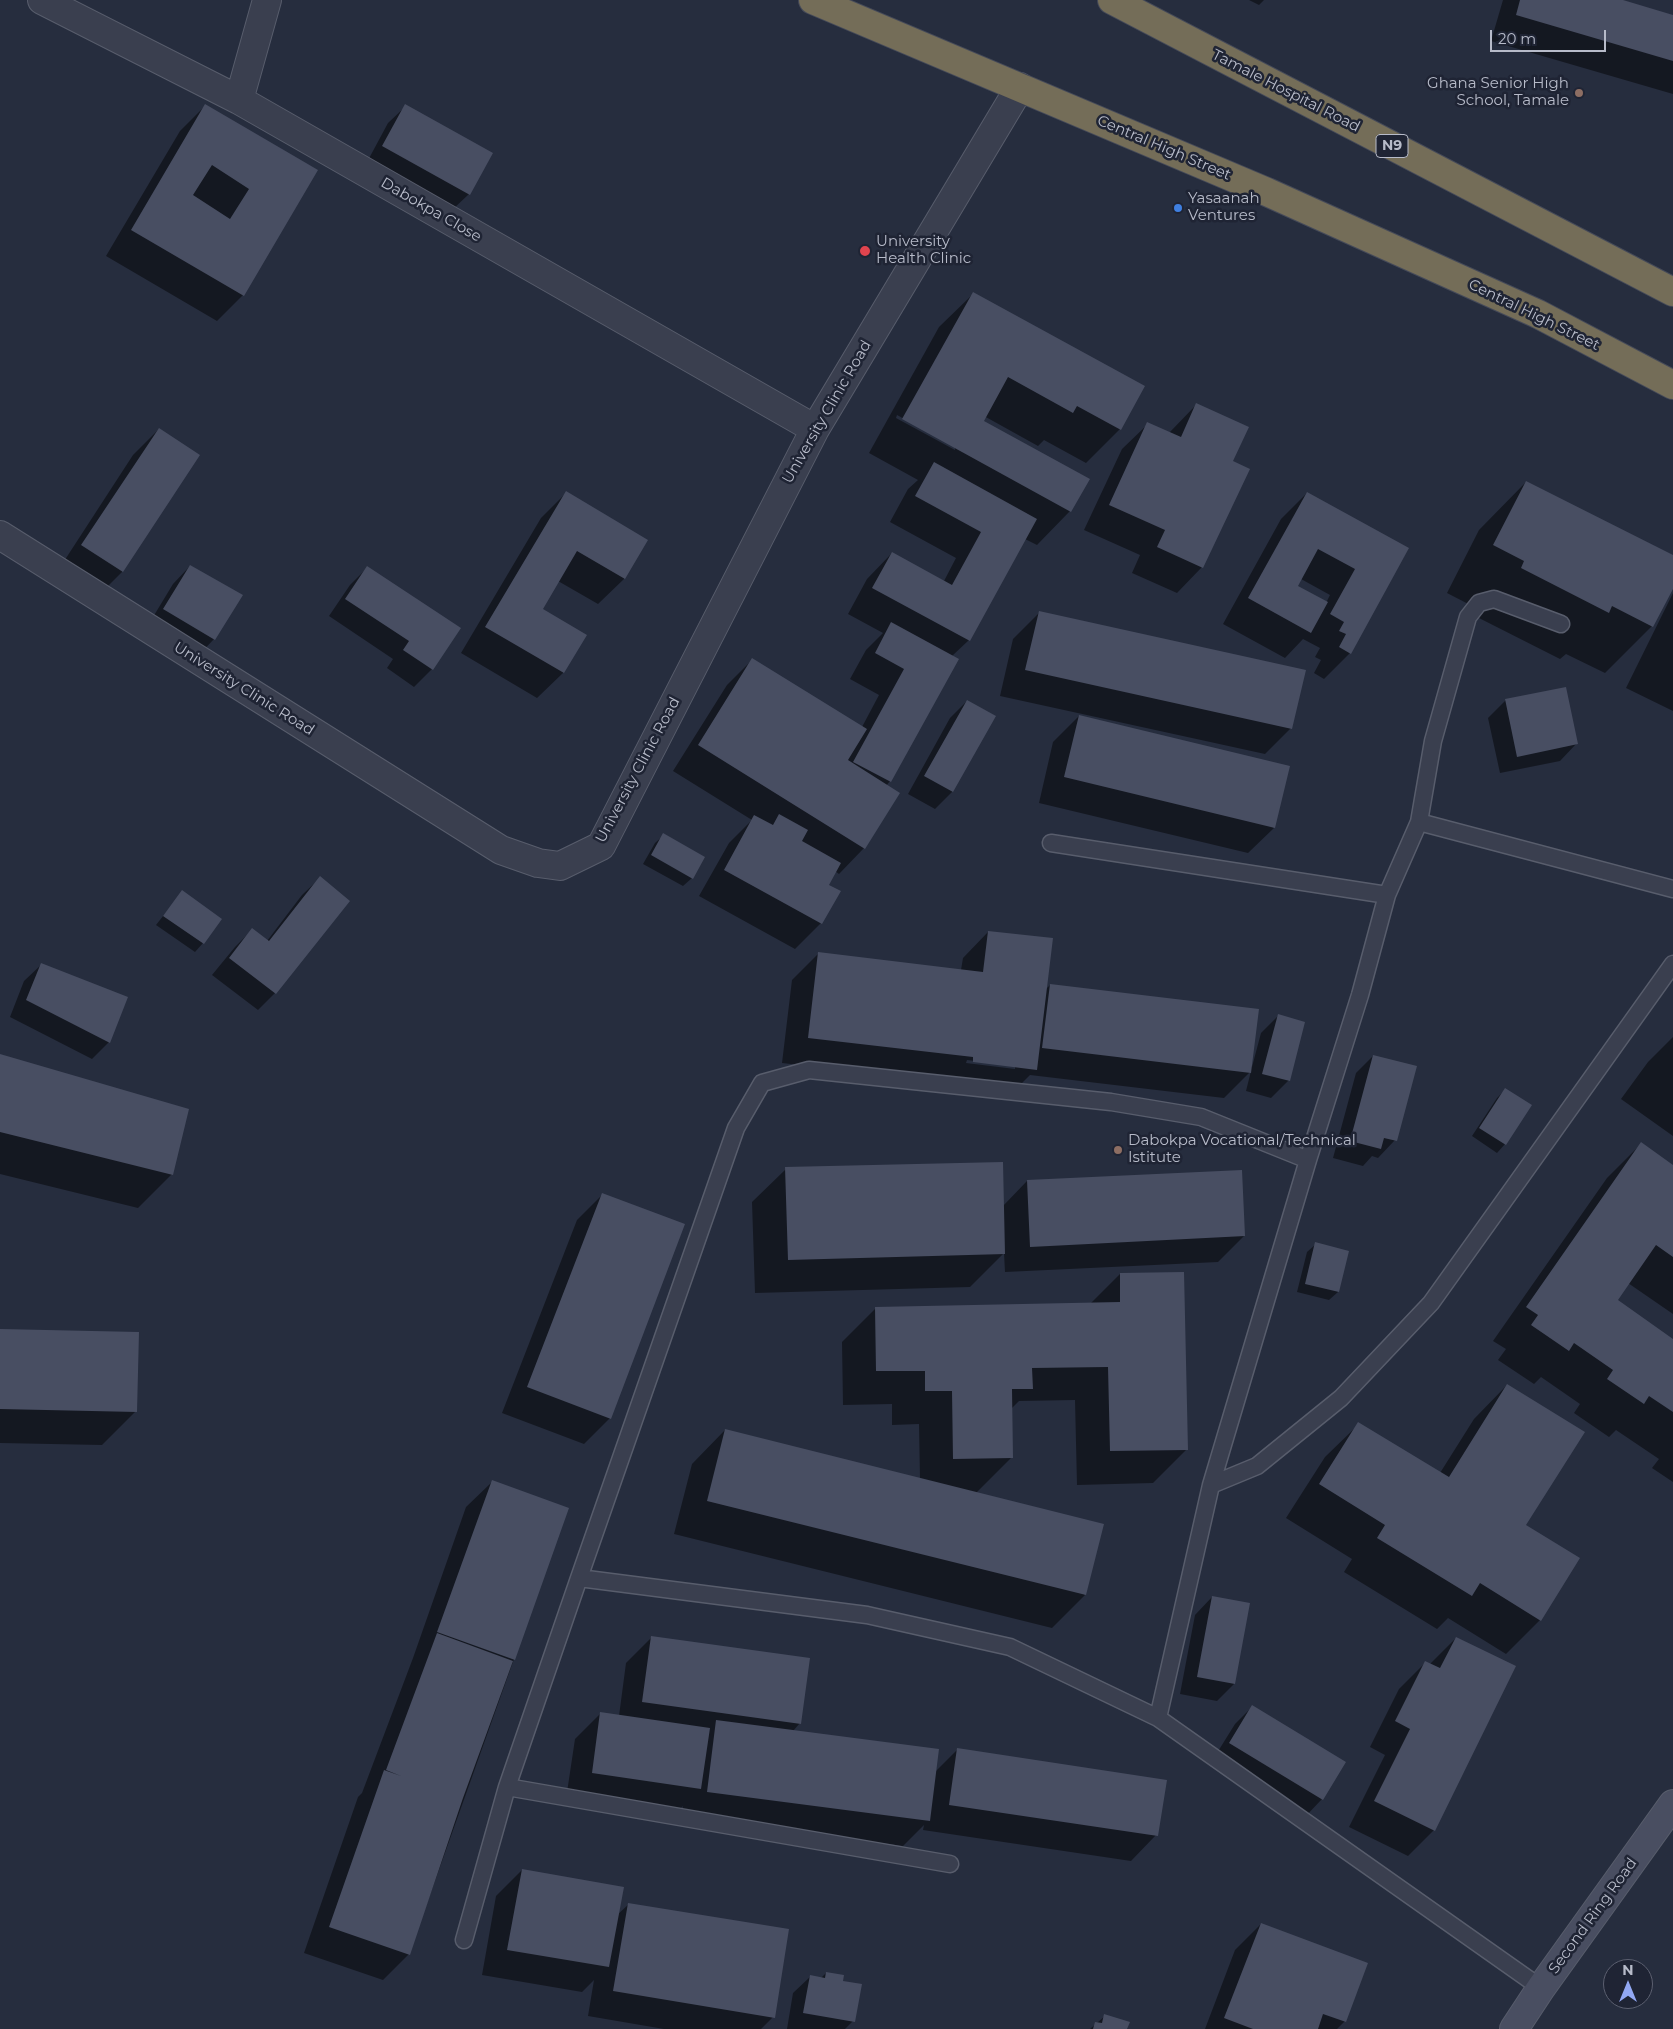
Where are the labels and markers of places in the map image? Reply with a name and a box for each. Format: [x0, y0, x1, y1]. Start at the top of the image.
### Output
place label: Ghana Senior High School, Tamale [1427, 75, 1569, 110]
marker: Ghana Senior High School, Tamale [1573, 87, 1585, 99]
place label: Yasaanah Ventures [1188, 190, 1260, 225]
marker: Yasaanah Ventures [1172, 202, 1184, 214]
place label: University Health Clinic [876, 233, 971, 268]
marker: University Health Clinic [858, 244, 872, 258]
place label: Dabokpa Vocational/Technical Istitute [1128, 1132, 1356, 1167]
marker: Dabokpa Vocational/Technical Istitute [1112, 1144, 1124, 1156]

